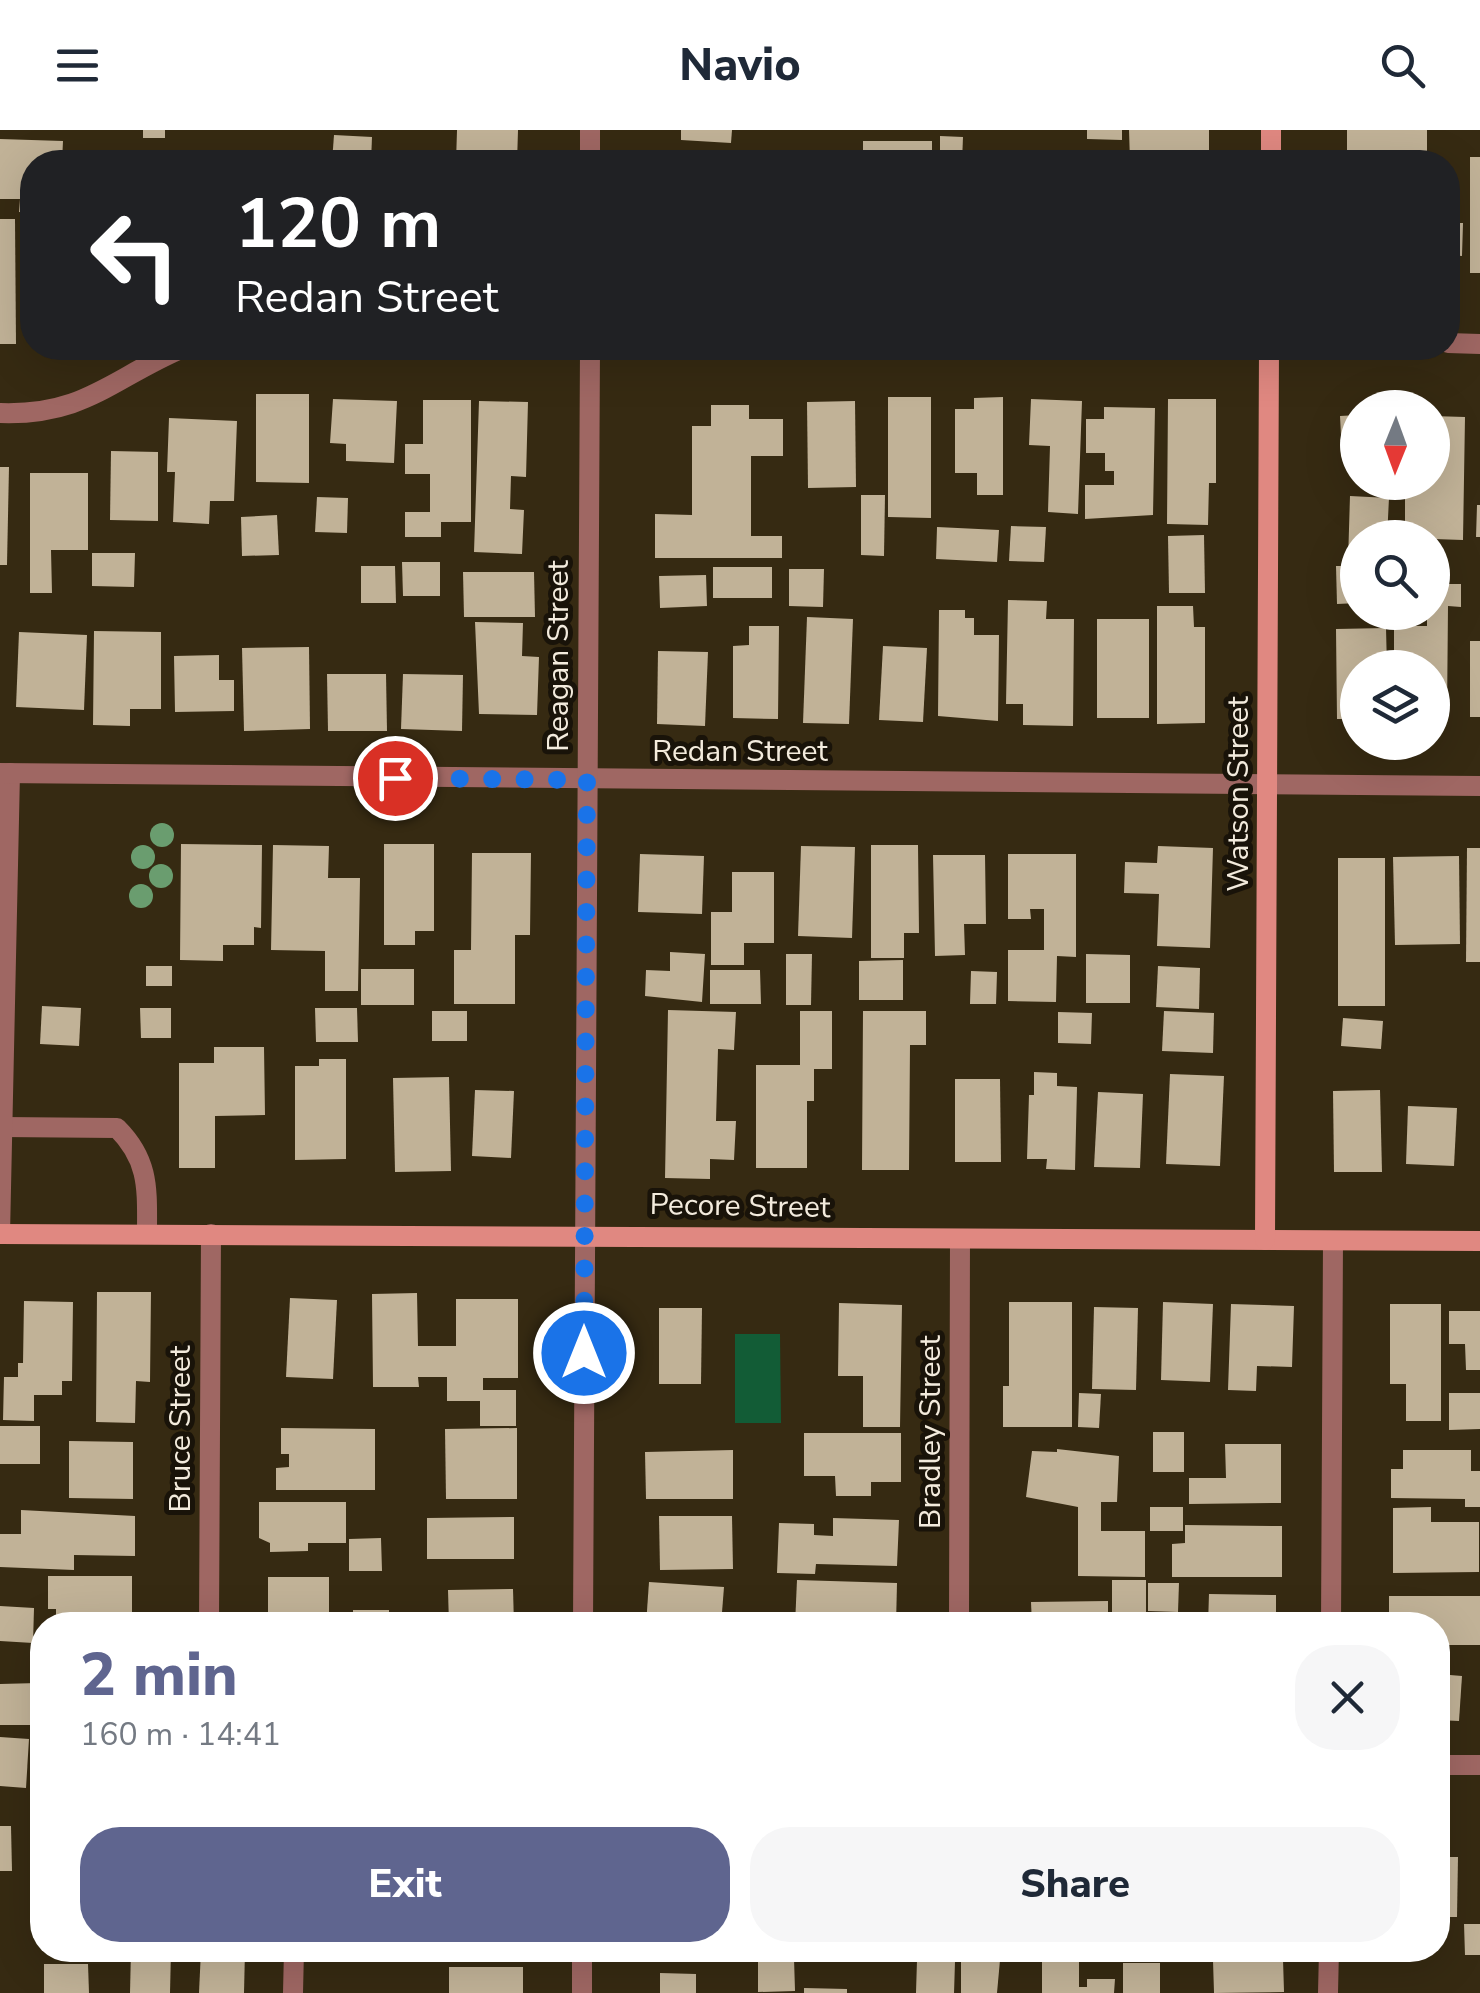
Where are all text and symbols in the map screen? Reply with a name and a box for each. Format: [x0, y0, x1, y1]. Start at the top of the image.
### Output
text: Navio [679, 35, 801, 96]
icon: menu [50, 38, 105, 93]
icon: search [1375, 38, 1430, 93]
text: 120 m [235, 176, 441, 272]
icon: left [70, 190, 200, 320]
text: Redan Street [235, 267, 499, 328]
north arrow [1340, 390, 1450, 500]
map controls [1340, 390, 1450, 760]
button: search [1340, 520, 1450, 630]
street label: Reagan Street [538, 560, 579, 752]
button: layers [1340, 650, 1450, 760]
street label: Watson Street [1218, 696, 1259, 892]
street label: Redan Street [652, 731, 828, 772]
pin [353, 736, 438, 821]
icon: arrive [368, 751, 423, 806]
street label: Pecore Street [649, 1184, 831, 1228]
position arrow [532, 1301, 636, 1405]
street label: Bradley Street [910, 1335, 951, 1529]
street label: Bruce Street [160, 1345, 201, 1512]
text: 2 min [80, 1634, 238, 1716]
button: close [1295, 1645, 1400, 1750]
text: 160 m · 14:41 [80, 1713, 281, 1756]
button: Exit [80, 1827, 730, 1942]
button: Share [750, 1827, 1400, 1942]

